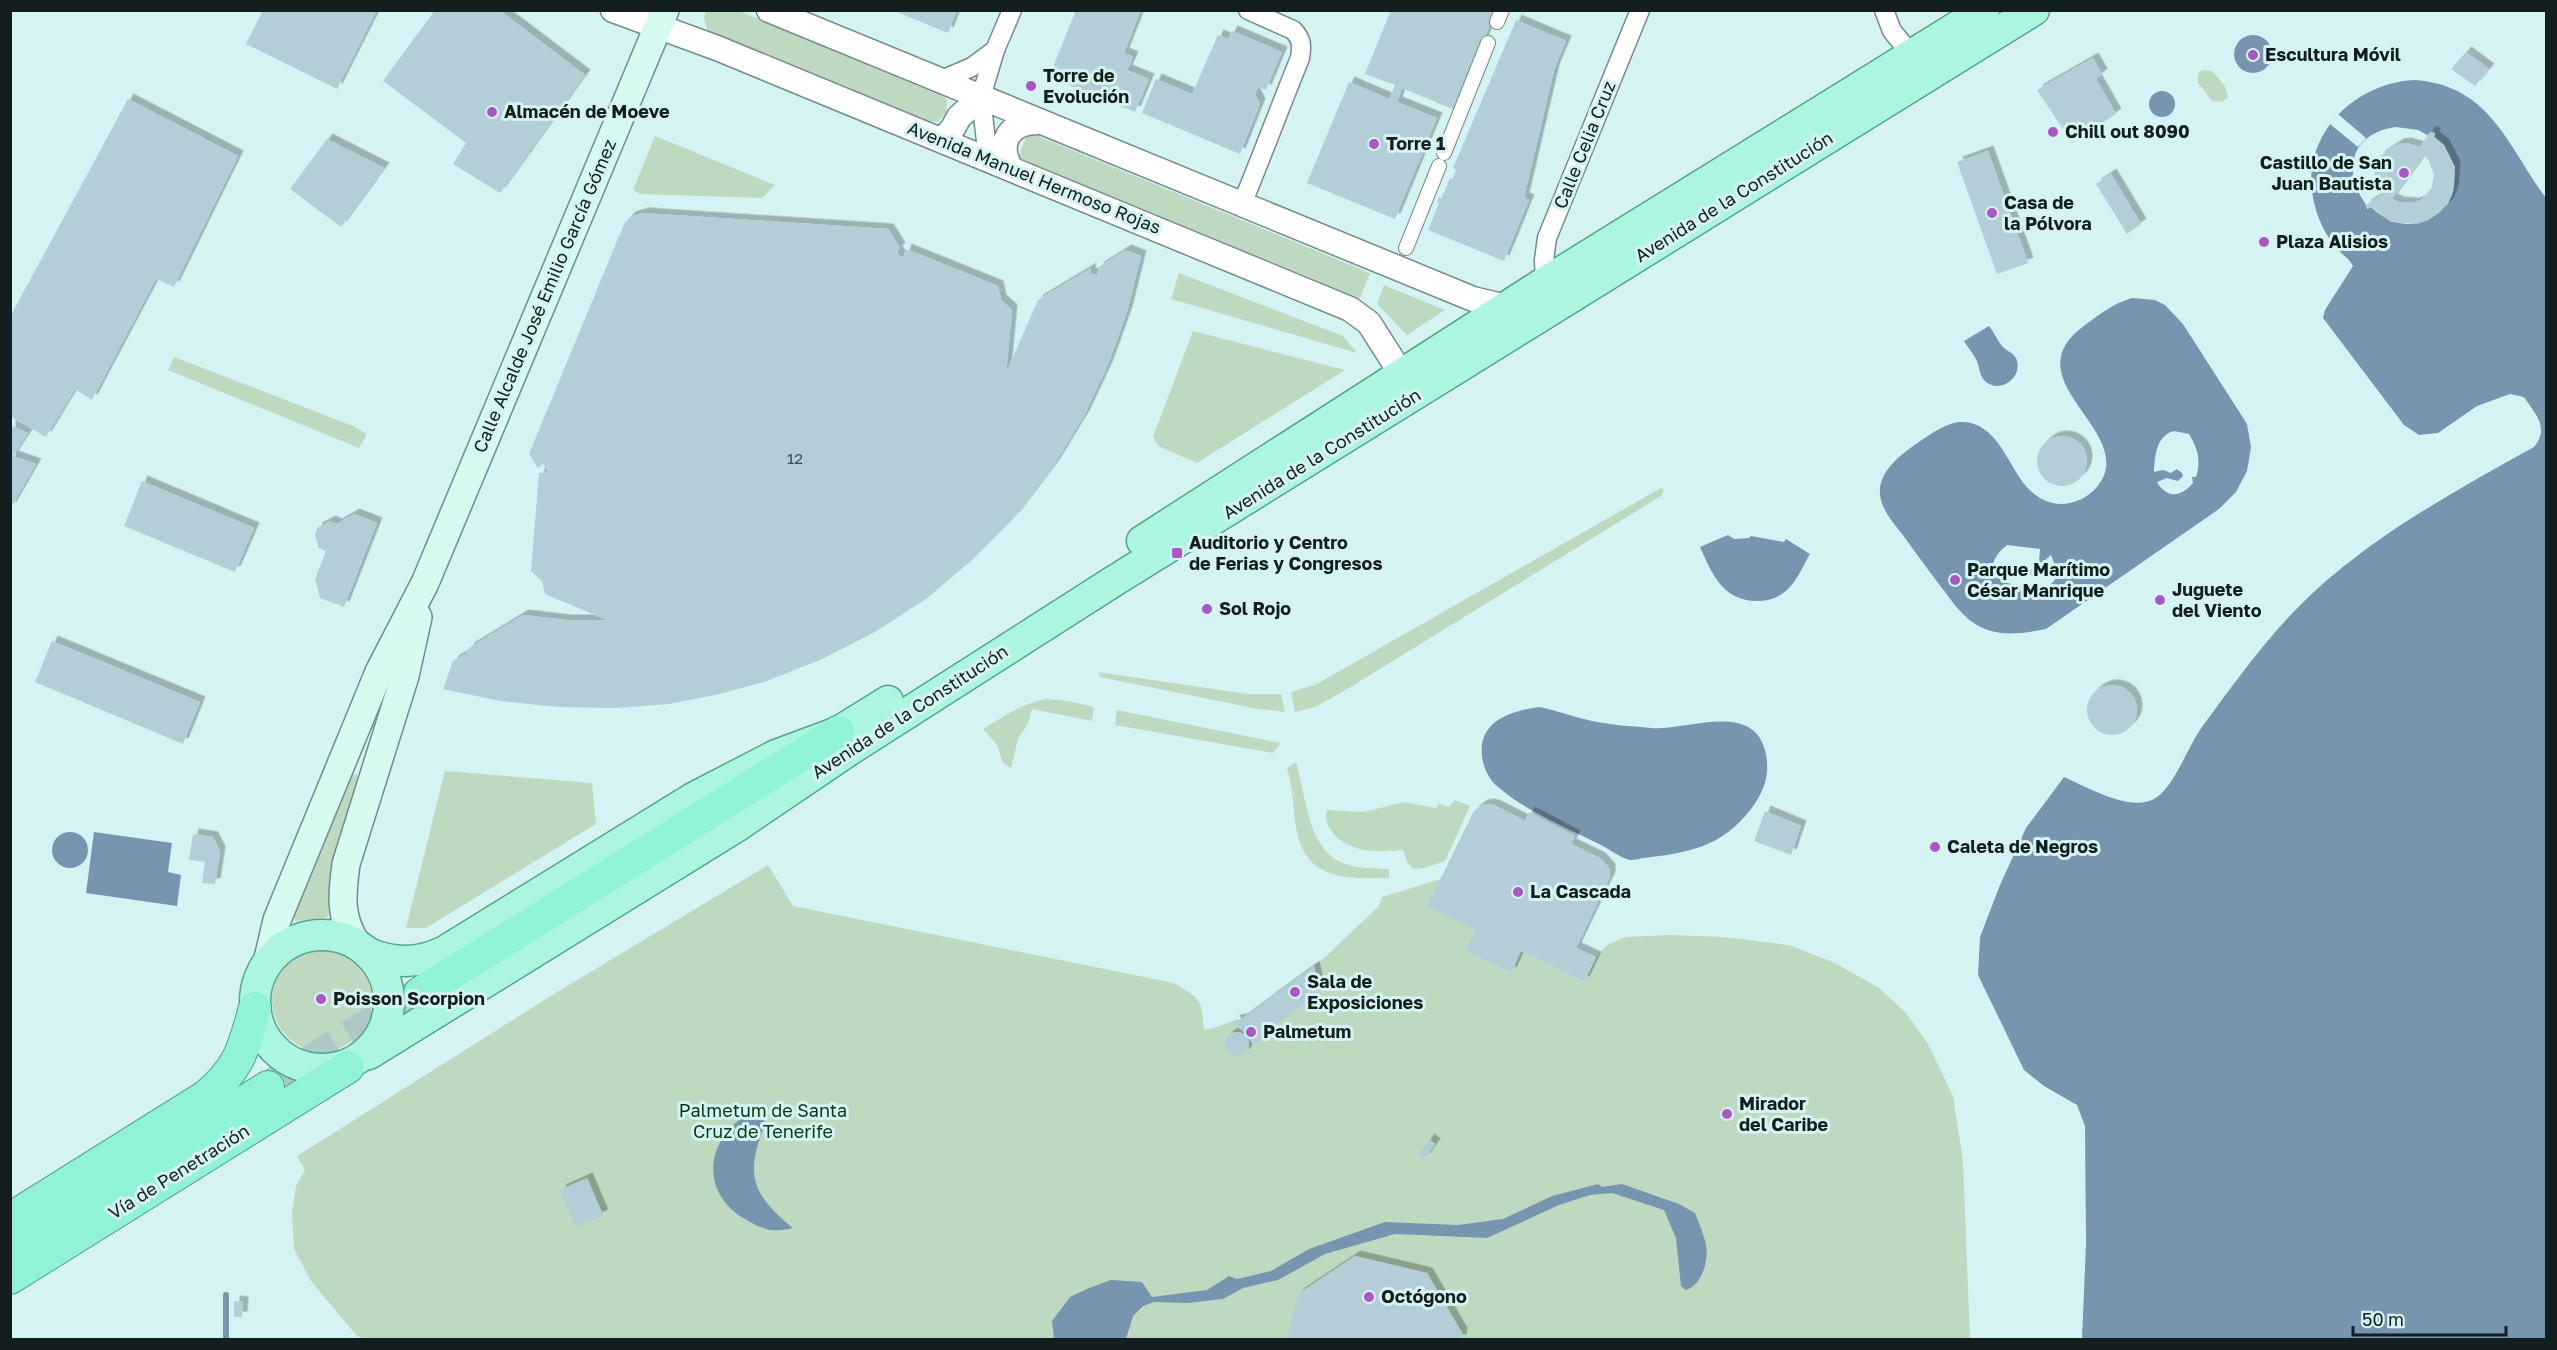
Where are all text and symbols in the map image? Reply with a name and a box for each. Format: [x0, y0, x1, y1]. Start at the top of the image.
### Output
place label: Escultura Móvil [2265, 43, 2401, 65]
marker: Escultura Móvil [2246, 48, 2260, 62]
place label: Torre de Evolución [1043, 64, 1129, 107]
street label: Calle Celia Cruz [1548, 77, 1620, 212]
marker: Torre de Evolución [1024, 79, 1038, 93]
place label: Almacén de Moeve [504, 100, 670, 122]
marker: Almacén de Moeve [485, 105, 499, 119]
street label: Avenida Manuel Hermoso Rojas [905, 116, 1164, 238]
place label: Chill out 8090 [2065, 120, 2190, 142]
marker: Chill out 8090 [2046, 125, 2060, 139]
street label: Avenida de la Constitución [1630, 126, 1837, 266]
place label: Torre 1 [1386, 132, 1445, 154]
street label: Calle Alcalde José Emilio García Gómez [468, 136, 620, 456]
marker: Torre 1 [1367, 137, 1381, 151]
place label: Castillo de San Juan Bautista [2260, 151, 2392, 194]
marker: Castillo de San Juan Bautista [2397, 166, 2411, 180]
place label: Casa de la Pólvora [2004, 191, 2092, 234]
marker: Casa de la Pólvora [1985, 206, 1999, 220]
place label: Plaza Alisios [2276, 230, 2388, 252]
marker: Plaza Alisios [2257, 235, 2271, 249]
street label: Avenida de la Constitución [1218, 383, 1425, 523]
house number: 12 [787, 449, 803, 467]
place label: Auditorio y Centro de Ferias y Congresos [1189, 531, 1383, 574]
marker: Auditorio y Centro de Ferias y Congresos [1170, 546, 1184, 560]
place label: Parque Marítimo César Manrique [1967, 558, 2110, 601]
marker: Parque Marítimo César Manrique [1948, 573, 1962, 587]
place label: Juguete del Viento [2172, 578, 2262, 621]
marker: Juguete del Viento [2153, 593, 2167, 607]
place label: Sol Rojo [1219, 597, 1291, 619]
marker: Sol Rojo [1200, 602, 1214, 616]
street label: Avenida de la Constitución [807, 639, 1012, 783]
place label: Caleta de Negros [1947, 835, 2098, 857]
marker: Caleta de Negros [1928, 840, 1942, 854]
place label: La Cascada [1530, 880, 1631, 902]
marker: La Cascada [1511, 885, 1525, 899]
place label: Sala de Exposiciones [1307, 970, 1423, 1013]
marker: Sala de Exposiciones [1288, 985, 1302, 999]
place label: Poisson Scorpion [333, 987, 485, 1009]
marker: Poisson Scorpion [314, 992, 328, 1006]
place label: Palmetum [1263, 1020, 1351, 1042]
marker: Palmetum [1244, 1025, 1258, 1039]
place label: Mirador del Caribe [1739, 1092, 1828, 1135]
park label: Palmetum de Santa Cruz de Tenerife [679, 1099, 847, 1142]
marker: Mirador del Caribe [1720, 1107, 1734, 1121]
street label: Vía de Penetración [104, 1119, 253, 1223]
place label: Octógono [1381, 1285, 1467, 1307]
marker: Octógono [1362, 1290, 1376, 1304]
scale bar [2353, 1299, 2506, 1337]
text: 50 m [2362, 1308, 2404, 1330]

